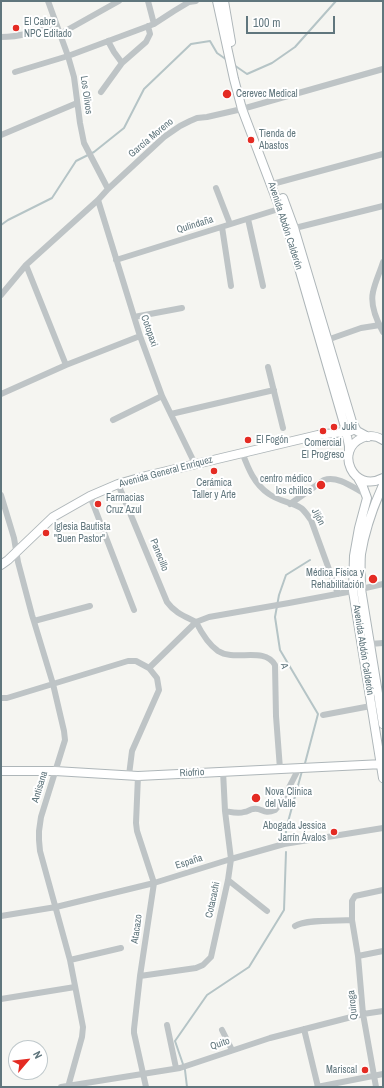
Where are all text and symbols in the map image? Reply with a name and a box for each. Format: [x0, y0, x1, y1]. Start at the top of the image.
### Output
scale bar [248, 8, 337, 34]
text: 100 m [253, 15, 280, 31]
place label: El Cabre NPC Editado [24, 16, 72, 40]
marker: El Cabre NPC Editado [11, 23, 21, 33]
street label: Los Olivos [77, 75, 95, 115]
marker: Cerevec Medical [221, 88, 233, 100]
place label: Cerevec Medical [236, 88, 298, 100]
street label: García Moreno [126, 116, 176, 160]
place label: Tienda de Abastos [259, 128, 296, 152]
marker: Tienda de Abastos [246, 135, 256, 145]
street label: Avenida Abdón Calderón [265, 181, 305, 271]
street label: Qulindaña [175, 214, 215, 236]
street label: Cotopaxi [138, 314, 160, 348]
place label: Juki [342, 421, 357, 433]
marker: Juki [329, 422, 339, 432]
marker: Comercial El Progreso [318, 426, 328, 436]
place label: El Fogón [256, 434, 288, 446]
marker: El Fogón [243, 435, 253, 445]
place label: Comercial El Progreso [302, 437, 344, 460]
street label: Avenida General Enríquez [118, 454, 214, 490]
marker: Cerámica Taller y Arte [209, 466, 219, 476]
place label: centro médico los chillos [260, 473, 312, 496]
place label: Cerámica Taller y Arte [192, 477, 236, 500]
marker: centro médico los chillos [315, 479, 327, 491]
place label: Farmacias Cruz Azul [106, 492, 144, 516]
marker: Farmacias Cruz Azul [93, 499, 103, 509]
street label: Jijón [309, 507, 327, 527]
place label: Iglesia Bautista "Buen Pastor" [54, 521, 111, 544]
marker: Iglesia Bautista "Buen Pastor" [41, 528, 51, 538]
street label: Panecillo [147, 537, 171, 573]
place label: Médica Física y Rehabilitación [306, 567, 364, 590]
marker: Médica Física y Rehabilitación [367, 573, 379, 585]
street label: Avenida Abdón Calderón [350, 604, 376, 696]
street label: A [278, 662, 290, 670]
street label: Riofrìo [179, 766, 205, 780]
street label: Antisana [30, 770, 50, 804]
place label: Nova Clínica del Valle [265, 786, 312, 810]
marker: Nova Clínica del Valle [250, 792, 262, 804]
place label: Abogada Jessica Jarrín Ávalos [263, 820, 326, 844]
marker: Abogada Jessica Jarrín Ávalos [329, 827, 339, 837]
street label: España [174, 852, 204, 872]
street label: Cotacachi [203, 881, 223, 919]
street label: Atacazo [129, 913, 145, 945]
street label: Quiroga [345, 990, 361, 1020]
street label: Quito [209, 1035, 231, 1053]
north arrow [8, 1040, 48, 1080]
text: N [30, 1049, 45, 1061]
place label: Mariscal [326, 1064, 357, 1076]
marker: Mariscal [360, 1065, 370, 1075]

